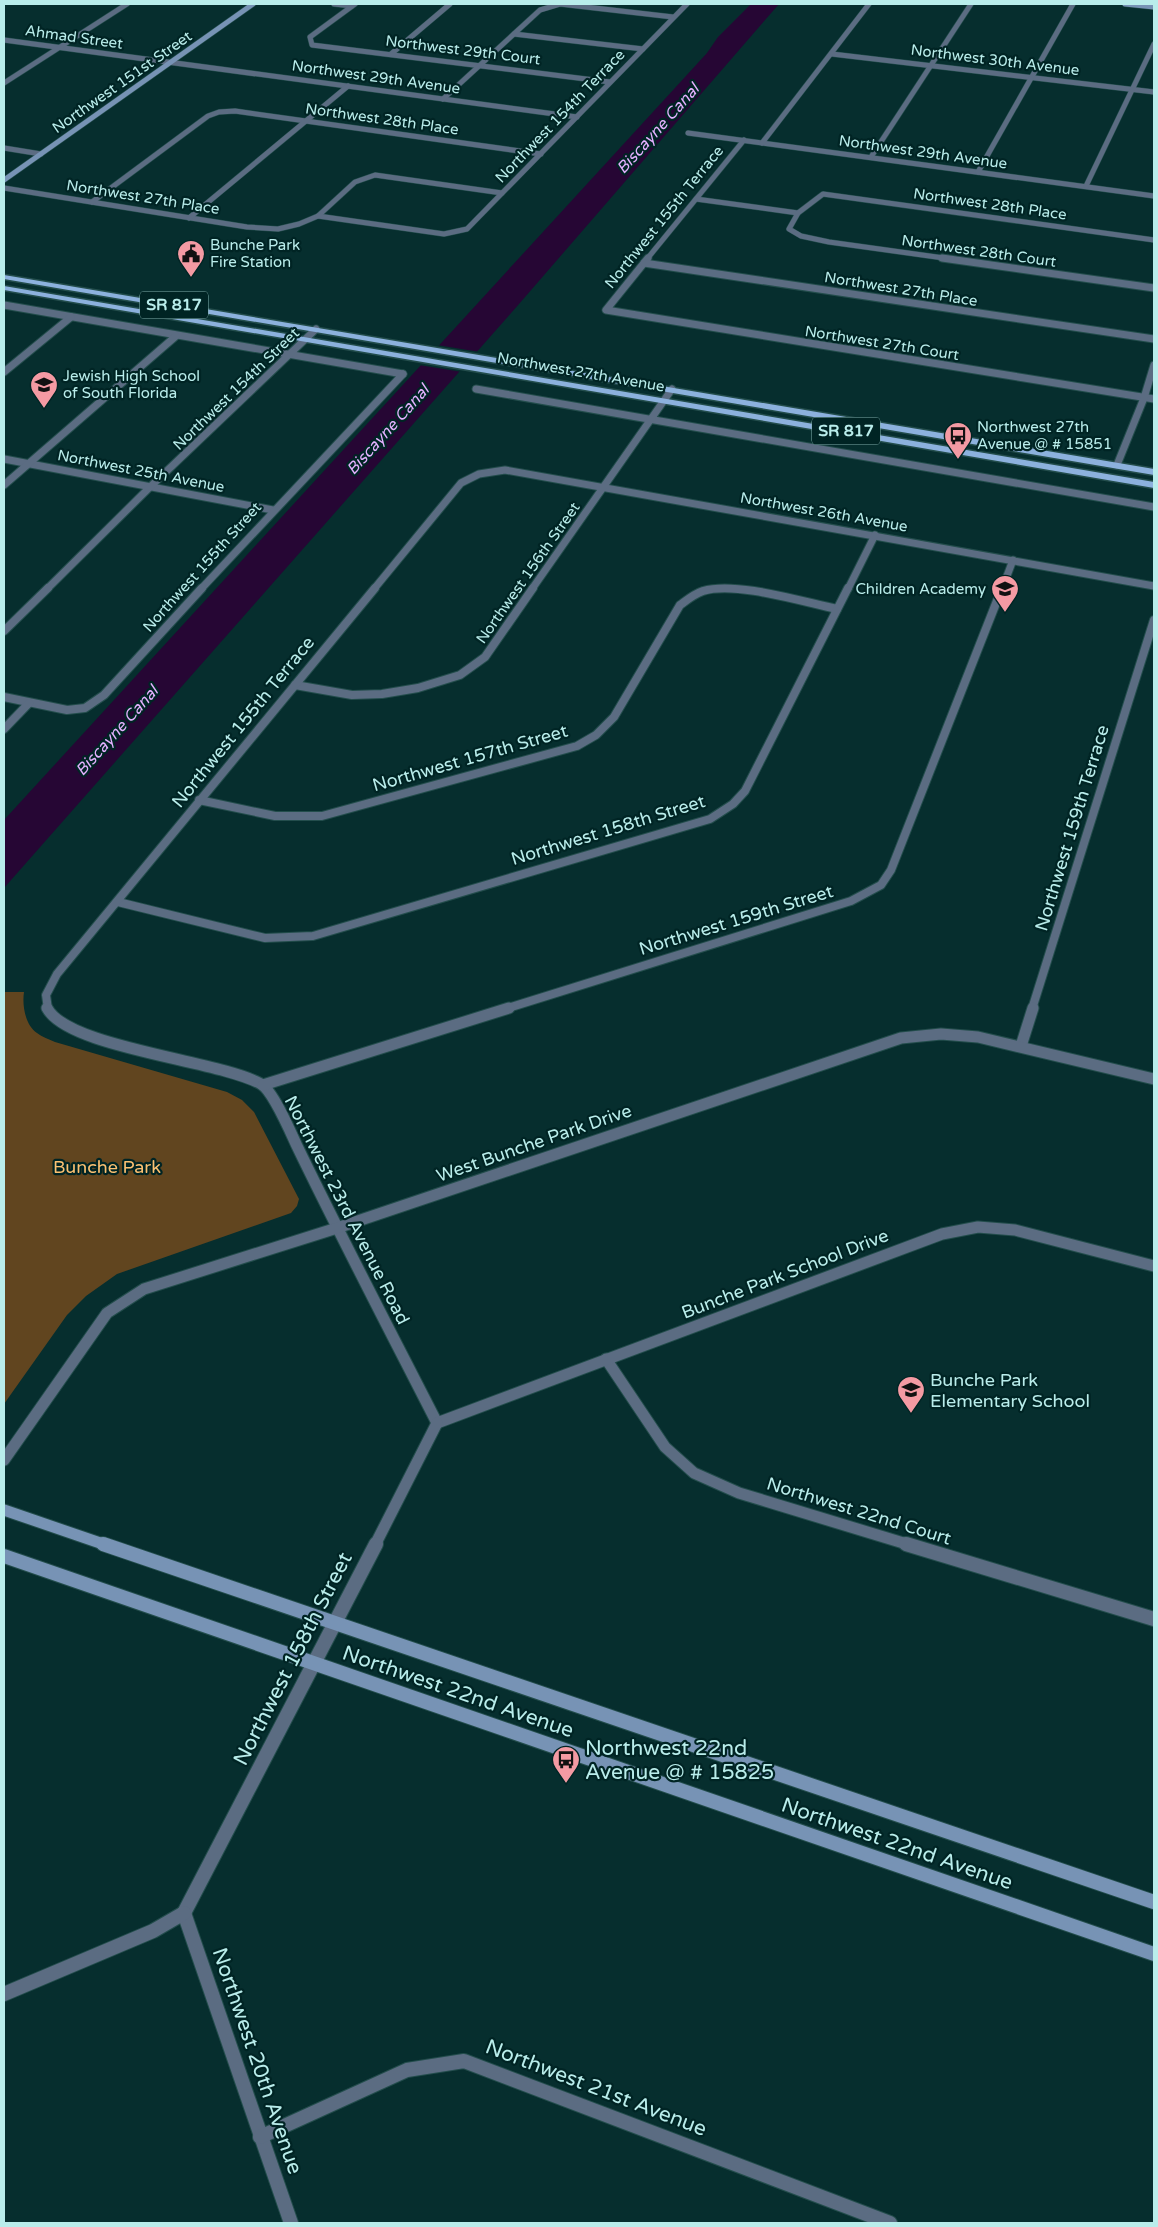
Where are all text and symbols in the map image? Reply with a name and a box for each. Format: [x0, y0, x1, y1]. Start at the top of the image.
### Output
street label: Ahmad Street [24, 21, 124, 53]
street label: Northwest 151st Street [49, 27, 196, 137]
street label: Northwest 29th Court [384, 32, 542, 68]
street label: Northwest 30th Avenue [910, 41, 1080, 79]
street label: Northwest 154th Terrace [492, 46, 628, 186]
street label: Northwest 29th Avenue [291, 56, 461, 98]
water label: Biscayne Canal [612, 78, 705, 178]
street label: Northwest 28th Place [304, 99, 460, 139]
street label: Northwest 29th Avenue [838, 131, 1008, 173]
street label: Northwest 155th Terrace [601, 142, 727, 292]
street label: Northwest 27th Place [65, 176, 221, 218]
street label: Northwest 28th Place [912, 184, 1068, 224]
street label: Northwest 28th Court [901, 231, 1058, 271]
place label: Bunche Park Fire Station [210, 236, 300, 271]
public building icon: Bunche Park Fire Station [176, 239, 206, 278]
street label: Northwest 27th Place [823, 268, 979, 310]
road number: SR 817 [140, 292, 208, 318]
street label: Northwest 27th Court [804, 322, 961, 364]
street label: Northwest 154th Street [169, 324, 303, 454]
street label: Northwest 27th Avenue [496, 348, 666, 396]
place label: Jewish High School of South Florida [63, 367, 200, 402]
school or university icon: Jewish High School of South Florida [29, 370, 59, 409]
water label: Biscayne Canal [342, 379, 435, 479]
road number: SR 817 [812, 418, 880, 444]
place label: Northwest 27th Avenue @ # 15851 [977, 418, 1112, 453]
bus stop icon: Northwest 27th Avenue @ # 15851 [943, 421, 973, 460]
street label: Northwest 25th Avenue [56, 446, 226, 496]
street label: Northwest 26th Avenue [739, 488, 909, 536]
street label: Northwest 155th Street [139, 498, 265, 636]
street label: Northwest 156th Street [472, 499, 584, 647]
school or university icon: Children Academy [990, 574, 1020, 613]
place label: Children Academy [855, 580, 986, 598]
street label: Northwest 155th Terrace [167, 632, 319, 812]
water label: Biscayne Canal [71, 680, 164, 780]
street label: Northwest 157th Street [370, 720, 570, 796]
street label: Northwest 159th Terrace [1030, 722, 1114, 934]
street label: Northwest 158th Street [508, 790, 708, 870]
street label: Northwest 159th Street [636, 880, 836, 960]
street label: Northwest 23rd Avenue Road [280, 1092, 414, 1328]
street label: West Bunche Park Drive [434, 1099, 634, 1187]
park label: Bunche Park [53, 1156, 161, 1178]
street label: Bunche Park School Drive [678, 1224, 892, 1324]
place label: Bunche Park Elementary School [930, 1369, 1090, 1412]
school or university icon: Bunche Park Elementary School [896, 1375, 926, 1414]
street label: Northwest 22nd Court [764, 1472, 954, 1550]
street label: Northwest 158th Street [228, 1548, 358, 1770]
street label: Northwest 22nd Avenue [339, 1641, 577, 1743]
place label: Northwest 22nd Avenue @ # 15825 [585, 1736, 774, 1785]
bus stop icon: Northwest 22nd Avenue @ # 15825 [551, 1745, 581, 1784]
street label: Northwest 22nd Avenue [778, 1793, 1016, 1895]
street label: Northwest 20th Avenue [206, 1945, 308, 2178]
street label: Northwest 21st Avenue [482, 2034, 710, 2142]

